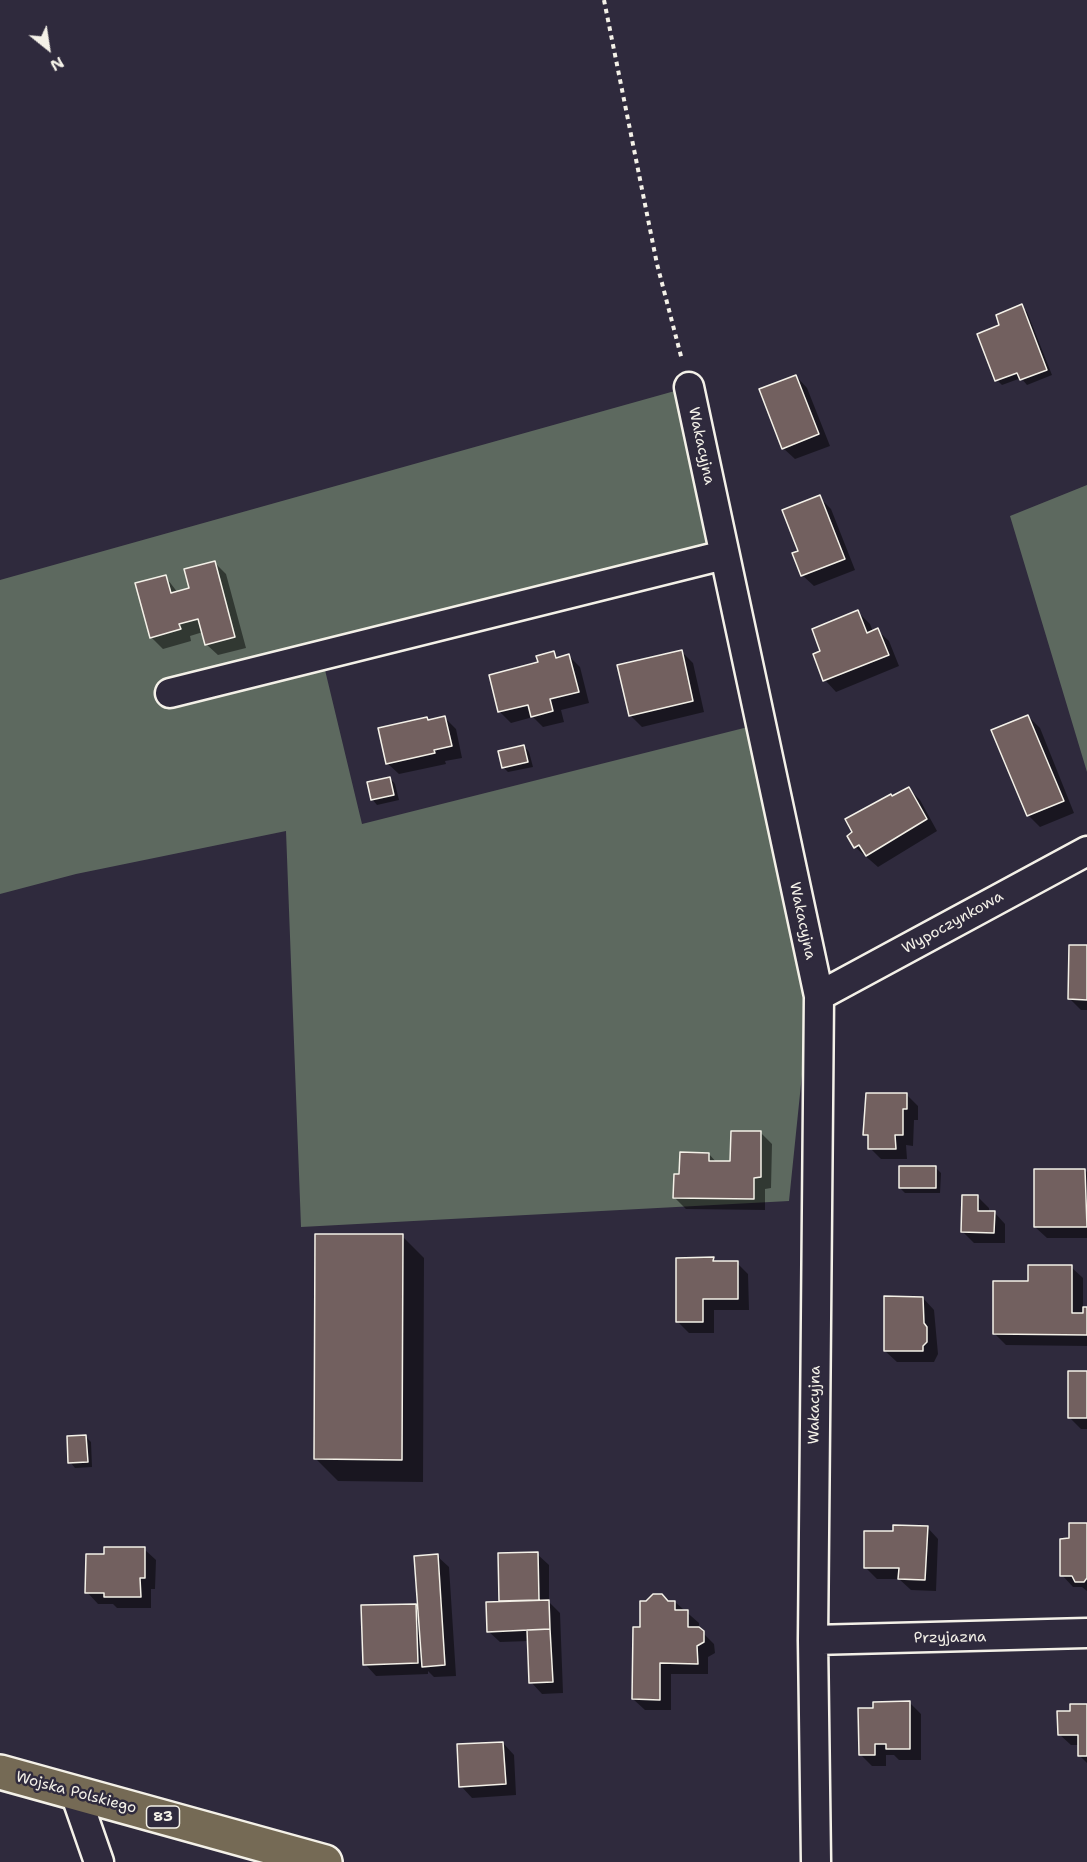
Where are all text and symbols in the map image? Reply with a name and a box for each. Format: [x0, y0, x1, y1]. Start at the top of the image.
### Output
north arrow [18, 18, 78, 78]
text: N [47, 52, 68, 76]
street label: Wakacyjna [684, 406, 718, 486]
street label: Wakacyjna [785, 881, 819, 961]
street label: Wypoczynkowa [899, 888, 1007, 958]
street label: Wakacyjna [805, 1365, 825, 1445]
street label: Przyjazna [914, 1628, 986, 1648]
street label: Wojska Polskiego [14, 1768, 138, 1818]
road number: 83 [146, 1806, 180, 1828]

